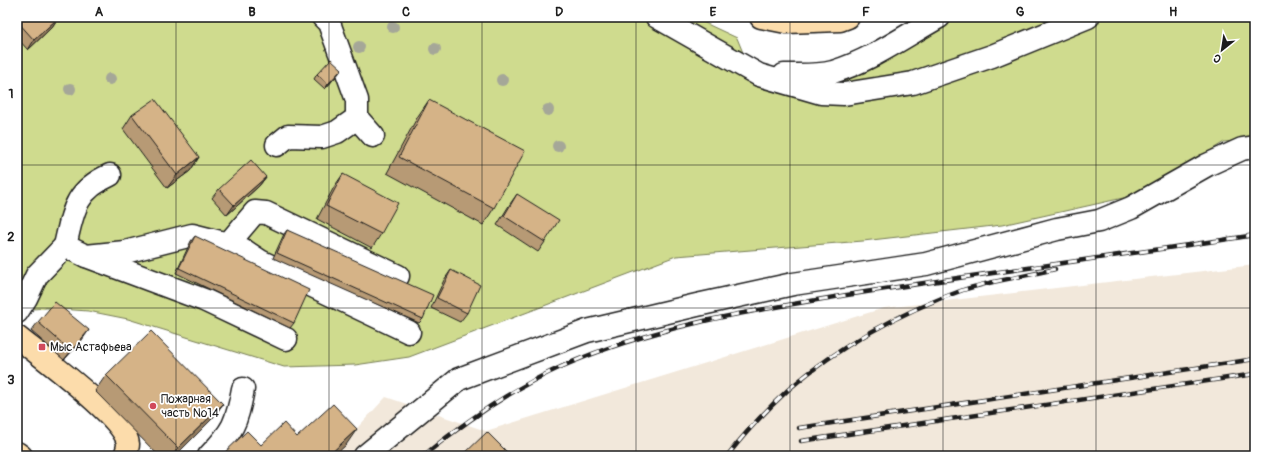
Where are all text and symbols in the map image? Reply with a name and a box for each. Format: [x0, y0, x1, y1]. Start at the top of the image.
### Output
text: A [95, 4, 104, 20]
text: B [248, 4, 256, 20]
text: C [402, 4, 410, 20]
text: D [555, 4, 563, 20]
text: E [710, 4, 717, 20]
text: F [862, 4, 870, 20]
text: G [1016, 4, 1025, 20]
text: H [1169, 4, 1177, 20]
north arrow [1202, 30, 1242, 70]
text: С [1211, 51, 1223, 66]
text: 1 [8, 86, 14, 102]
text: 2 [7, 229, 15, 245]
place label: Мыс Астафьева [50, 340, 132, 355]
marker: Мыс Астафьева [37, 342, 47, 352]
text: 3 [7, 372, 15, 388]
place label: Пожарная часть №14 [161, 392, 219, 421]
marker: Пожарная часть №14 [148, 401, 158, 411]

